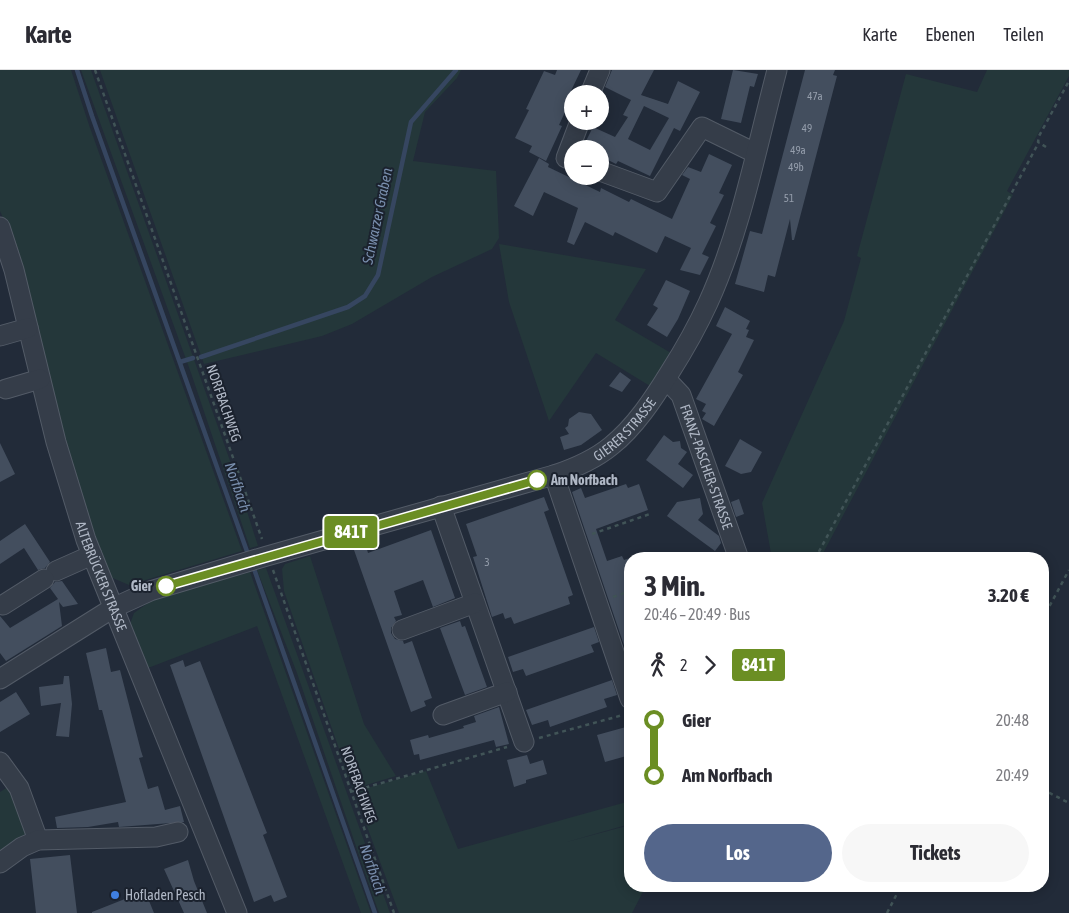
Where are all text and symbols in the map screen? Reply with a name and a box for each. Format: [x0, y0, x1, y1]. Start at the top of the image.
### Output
text: Karte [25, 21, 72, 48]
text: Karte [862, 24, 897, 45]
text: Ebenen [925, 24, 975, 45]
text: Teilen [1003, 24, 1044, 45]
map controls [564, 85, 609, 185]
button: + [564, 85, 609, 130]
house number: 47a [807, 90, 823, 102]
house number: 49 [802, 122, 812, 134]
button: − [564, 140, 609, 185]
house number: 49a [790, 144, 806, 156]
house number: 49b [788, 161, 804, 173]
water label: Schwarzer Graben [358, 166, 395, 267]
house number: 51 [784, 192, 794, 204]
street label: NORFBACHWEG [203, 362, 245, 444]
street label: GIERER STRASSE [590, 395, 659, 464]
street label: FRANZ-PASCHER-STRASSE [677, 402, 736, 531]
water label: Norfbach [222, 460, 254, 514]
marker: Am Norfbach [527, 470, 547, 490]
place label: Am Norfbach [550, 472, 618, 488]
line badge: 841T [316, 516, 386, 548]
street label: ALTEBRÜCKER STRASSE [73, 519, 130, 634]
text: 841T [334, 521, 368, 542]
house number: 3 [484, 556, 490, 568]
text: 3 Min. [644, 570, 705, 602]
marker: Gier [156, 576, 176, 596]
place label: Gier [131, 578, 153, 594]
text: 3.20 € [988, 584, 1029, 606]
text: 20:46 – 20:49 · Bus [644, 605, 750, 623]
icon: walk [644, 651, 672, 679]
icon: forward [696, 651, 724, 679]
text: 841T [742, 654, 775, 675]
text: 2 [680, 656, 688, 674]
text: Gier [682, 709, 711, 731]
text: 20:48 [996, 711, 1029, 729]
street label: NORFBACHWEG [338, 744, 380, 826]
text: Am Norfbach [682, 764, 772, 786]
text: 20:49 [996, 766, 1029, 784]
button: Los [644, 824, 832, 882]
button: Tickets [842, 824, 1029, 882]
water label: Norfbach [357, 842, 389, 896]
place label: Hofladen Pesch [125, 887, 206, 903]
marker: Hofladen Pesch [109, 889, 121, 901]

